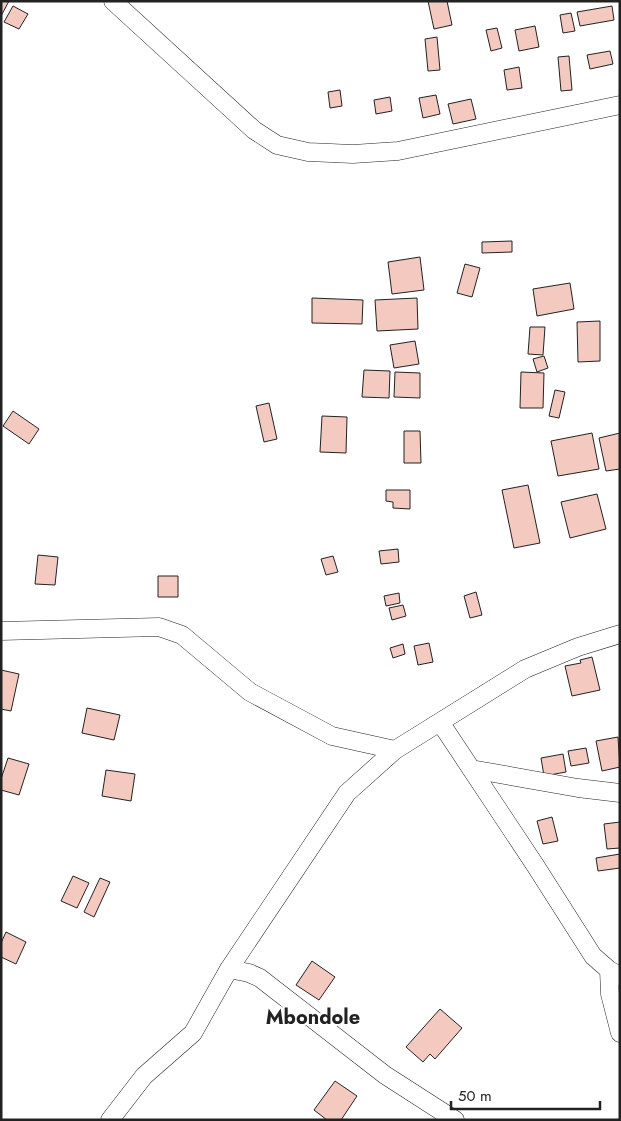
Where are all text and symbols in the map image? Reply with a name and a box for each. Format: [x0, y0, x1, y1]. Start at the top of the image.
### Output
district label: Mbondole [266, 1003, 360, 1032]
scale bar [451, 1078, 600, 1110]
text: 50 m [458, 1085, 492, 1107]

